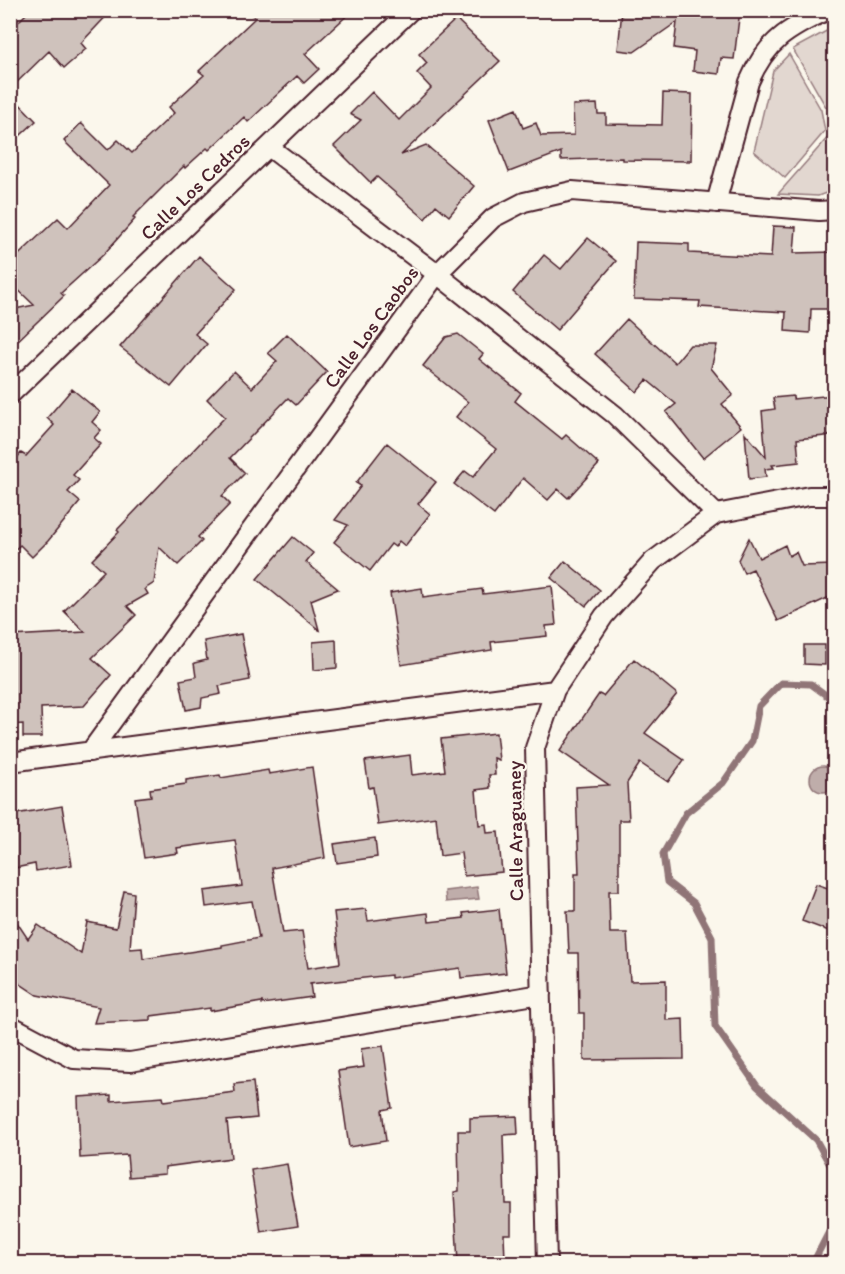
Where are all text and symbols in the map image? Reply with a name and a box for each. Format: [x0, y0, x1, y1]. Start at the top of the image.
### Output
street label: Calle Los Cedros [135, 129, 255, 245]
street label: Calle Los Caobos [319, 261, 423, 393]
street label: Calle Araguaney [502, 760, 528, 902]

